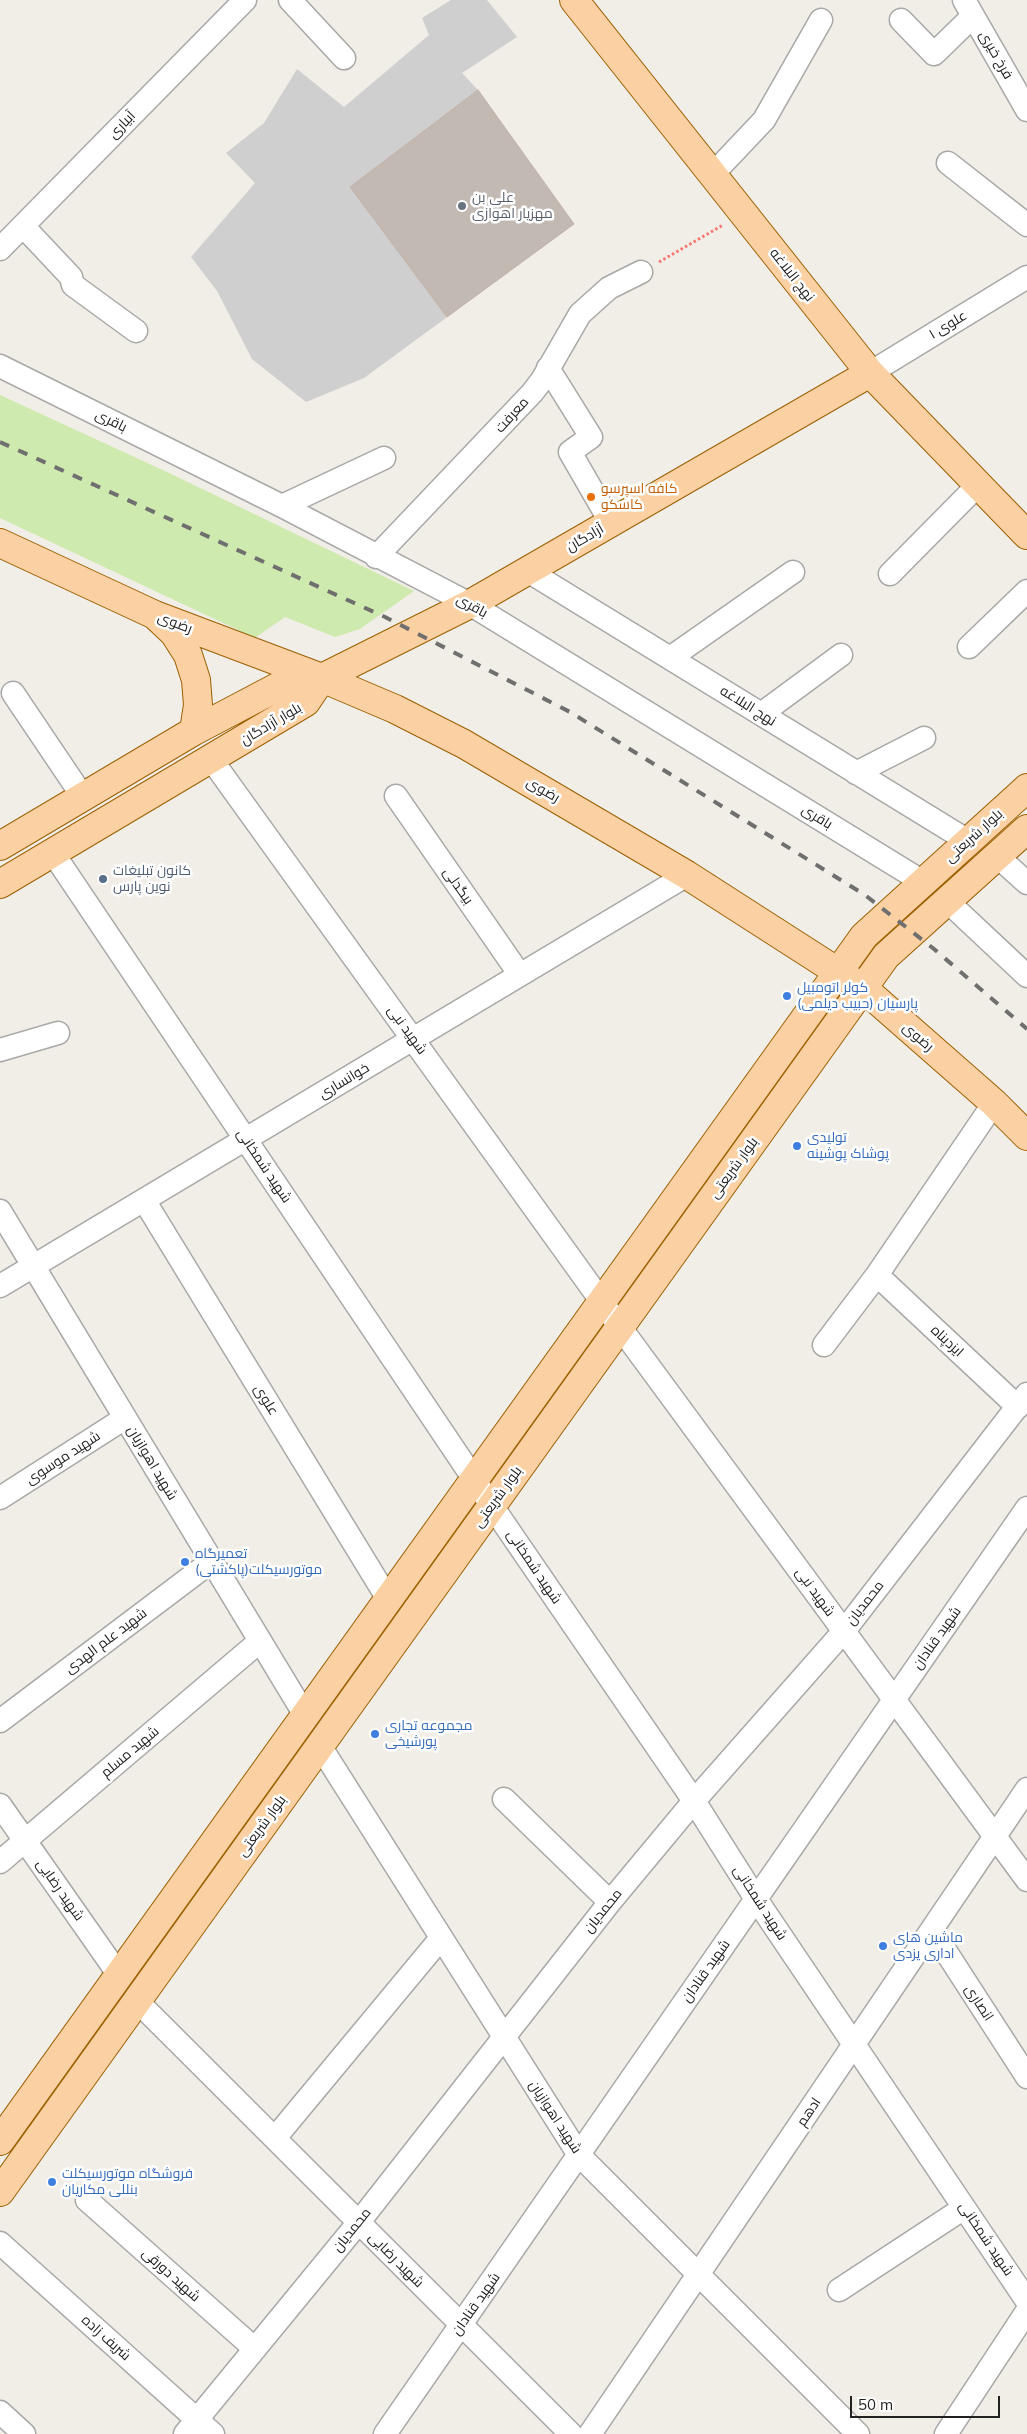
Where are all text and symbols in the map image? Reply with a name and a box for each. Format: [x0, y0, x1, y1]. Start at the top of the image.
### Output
street label: فرخ خیری [975, 28, 1017, 82]
street label: آبیاری [105, 108, 139, 142]
place label: علی بن مهزیار اهوازی [472, 190, 553, 222]
marker: علی بن مهزیار اهوازی [456, 200, 468, 212]
street label: نهج البلاغه [766, 245, 818, 305]
street label: علوی ۱ [926, 307, 970, 343]
street label: معرفت [492, 394, 532, 436]
street label: باقری [92, 406, 130, 436]
place label: کافه اسپرسو کاسکو [601, 481, 677, 514]
marker: کافه اسپرسو کاسکو [585, 491, 597, 503]
street label: آزادگان [563, 521, 607, 555]
street label: باقری [453, 591, 491, 621]
street label: رضوی [155, 609, 195, 637]
street label: نهج البلاغه [717, 682, 779, 730]
street label: بلوار آزادگان [237, 699, 305, 749]
street label: رضوی [523, 774, 563, 806]
street label: باقری [799, 801, 835, 833]
street label: بلوار شریعتی [942, 806, 1006, 866]
place label: کانون تبلیغات نوین پارس [113, 863, 191, 896]
street label: بیگدلی [439, 864, 477, 908]
marker: کانون تبلیغات نوین پارس [97, 873, 109, 885]
place label: کولر اتومبیل پارسیان (حبیب دیلمی) [797, 980, 918, 1012]
marker: کولر اتومبیل پارسیان (حبیب دیلمی) [781, 990, 793, 1002]
street label: شهید نبی [384, 1002, 430, 1058]
street label: رضوی [899, 1019, 937, 1055]
street label: خوانساری [316, 1059, 372, 1103]
street label: شهید شمخانی [233, 1126, 295, 1206]
place label: تولیدی پوشاک پوشینه [807, 1130, 889, 1162]
street label: بلوار شریعتی [706, 1134, 762, 1202]
marker: تولیدی پوشاک پوشینه [791, 1140, 803, 1152]
street label: ایزدپناه [927, 1322, 967, 1360]
street label: علوی [250, 1381, 282, 1419]
street label: شهید اهوازیان [123, 1423, 181, 1503]
street label: شهید موسوی [23, 1428, 103, 1488]
street label: بلوار شریعتی [470, 1463, 526, 1531]
street label: شهید شمخانی [503, 1527, 565, 1607]
place label: تعمیرگاه موتورسیکلت(پاکشتی) [195, 1546, 322, 1578]
marker: تعمیرگاه موتورسیکلت(پاکشتی) [179, 1556, 191, 1568]
street label: شهید نبی [792, 1564, 838, 1620]
street label: محمدیان [843, 1578, 887, 1628]
street label: شهید قنادان [909, 1603, 965, 1673]
street label: شهید علم الهدی [62, 1605, 150, 1677]
place label: مجموعه تجاری پورشیخی [385, 1718, 473, 1750]
street label: شهید مسلم [98, 1723, 162, 1781]
marker: مجموعه تجاری پورشیخی [369, 1728, 381, 1740]
street label: بلوار شریعتی [234, 1792, 290, 1860]
street label: شهید رضایی [33, 1856, 87, 1924]
street label: شهید شمخانی [730, 1862, 790, 1944]
street label: محمدیان [580, 1886, 626, 1936]
place label: ماشین های اداری یزدی [893, 1930, 963, 1962]
street label: شهید قنادان [678, 1936, 734, 2006]
marker: ماشین های اداری یزدی [877, 1940, 889, 1952]
street label: انصاری [961, 1982, 997, 2024]
street label: شهید اهوازیان [525, 2077, 585, 2157]
street label: ادهم [793, 2094, 825, 2130]
place label: فروشگاه موتورسیکلت بنللی مکاریان [62, 2166, 193, 2198]
marker: فروشگاه موتورسیکلت بنللی مکاریان [46, 2176, 58, 2188]
street label: شهید شمخانی [955, 2199, 1017, 2279]
street label: محمدیان [329, 2205, 375, 2255]
street label: شهید رضایی [365, 2229, 427, 2291]
street label: شهید دورقی [139, 2245, 203, 2305]
street label: شهید قنادان [448, 2269, 504, 2339]
street label: شریف زاده [78, 2312, 134, 2364]
scale bar [852, 2386, 1002, 2418]
text: 50 m [858, 2395, 893, 2414]

